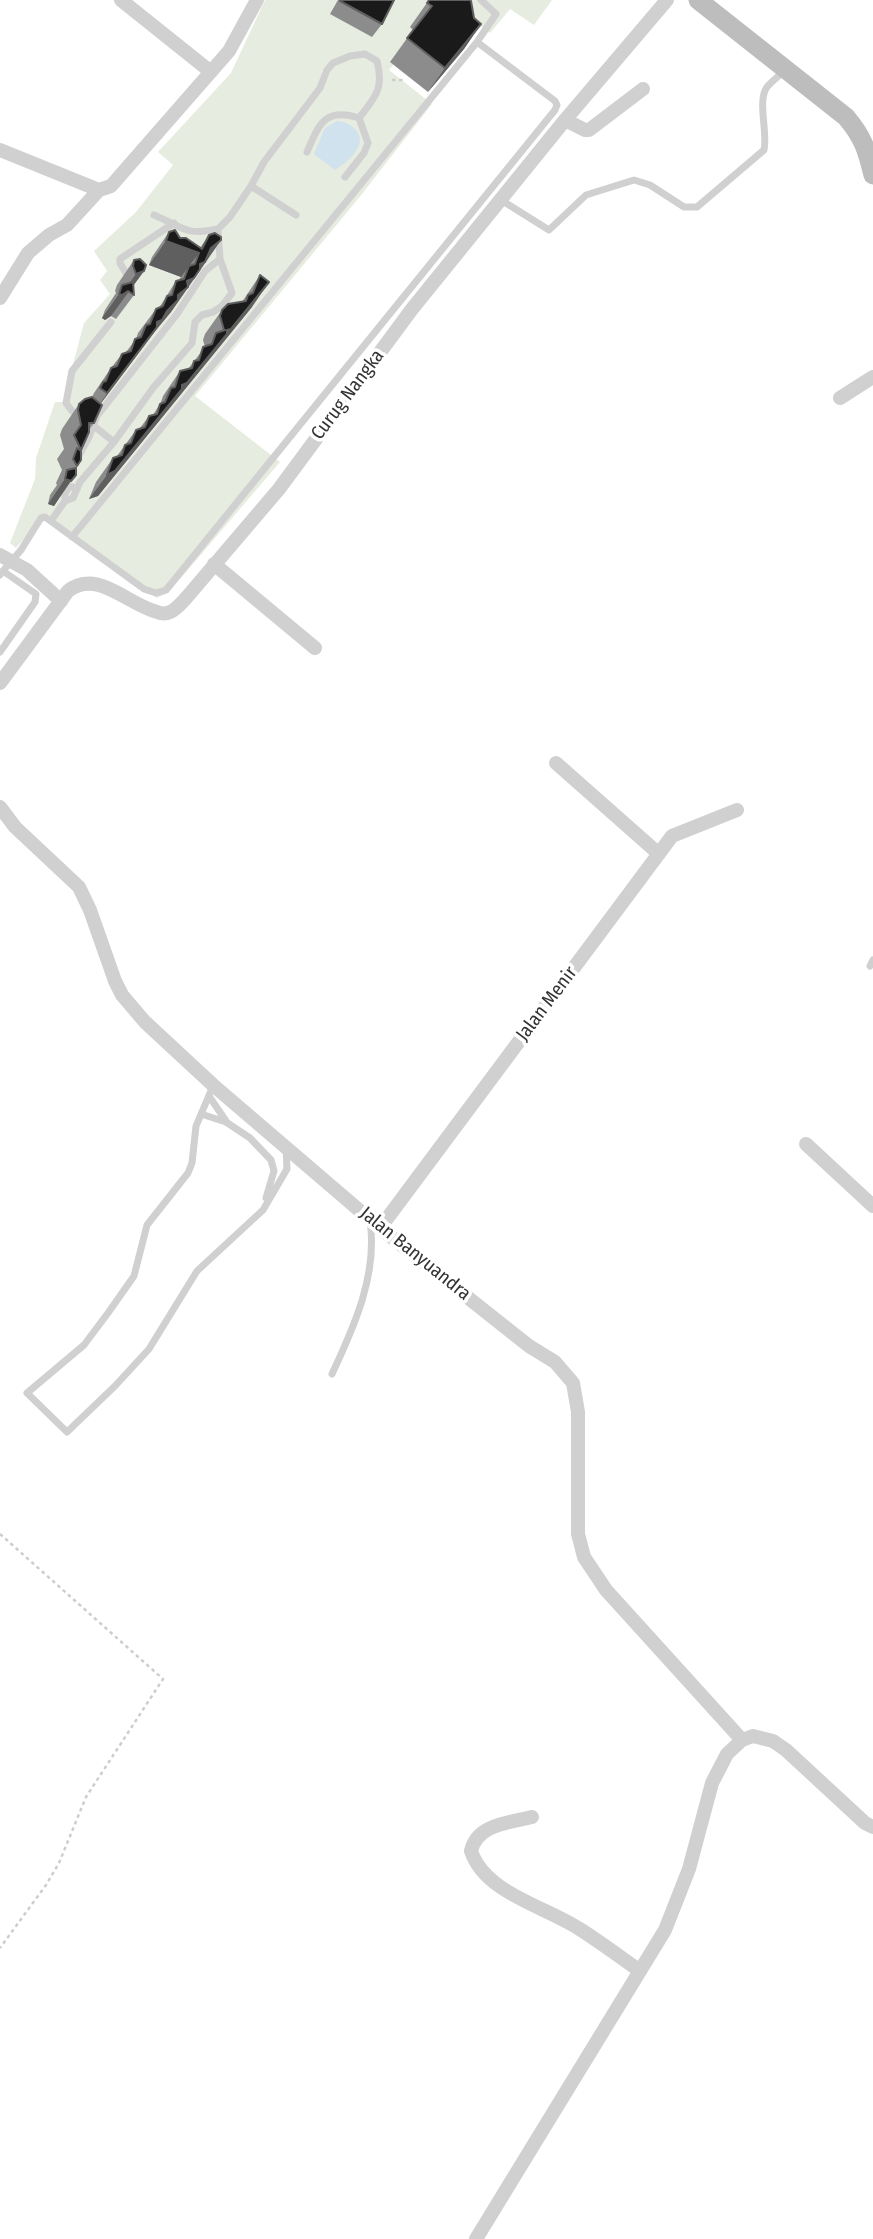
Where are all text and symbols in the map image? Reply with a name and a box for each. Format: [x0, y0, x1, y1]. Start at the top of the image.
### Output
street label: Curug Nangka [307, 345, 389, 445]
street label: Jalan Menir [512, 962, 582, 1046]
street label: Jalan Banyuandra [355, 1202, 475, 1306]

